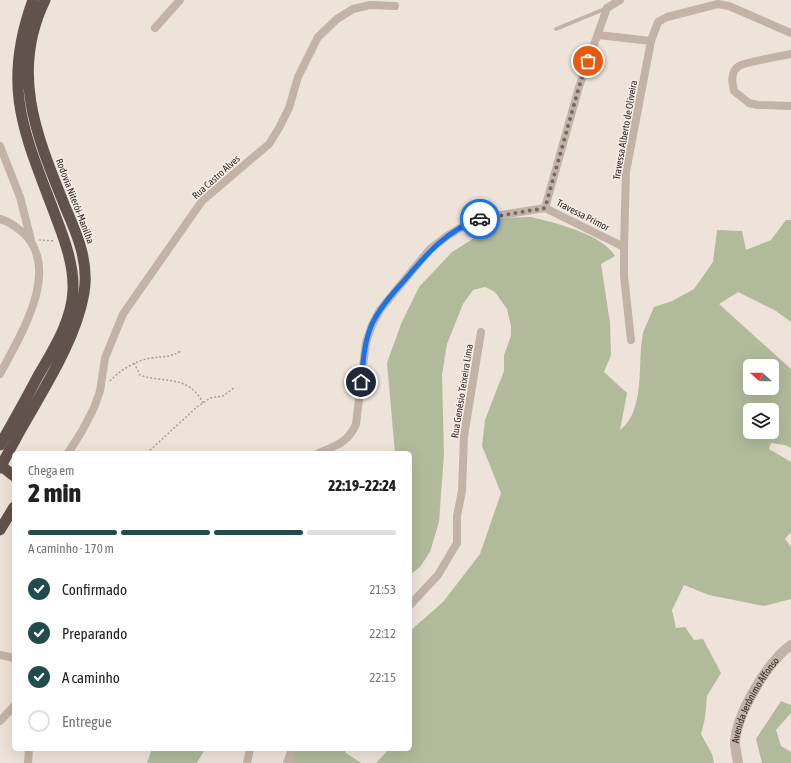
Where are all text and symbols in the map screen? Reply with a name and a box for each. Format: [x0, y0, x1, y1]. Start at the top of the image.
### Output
pin [571, 44, 605, 78]
icon: bag [577, 50, 599, 72]
street label: Travessa Alberto de Oliveira [611, 79, 639, 181]
street label: Rua Castro Alves [190, 153, 242, 201]
street label: Rodovia Niterói-Manilha [54, 157, 96, 245]
street label: Travessa Primor [555, 197, 612, 234]
courier [460, 199, 500, 239]
icon: car [469, 208, 491, 230]
street label: Rua Genésio Teixeira Lima [449, 343, 475, 439]
north arrow [743, 359, 779, 395]
map controls [743, 359, 779, 439]
pin [344, 365, 378, 399]
icon: home [350, 371, 372, 393]
button: layers [743, 403, 779, 439]
text: Chega em [28, 463, 74, 478]
text: 22:19–22:24 [328, 477, 396, 494]
text: 2 min [28, 478, 81, 508]
text: A caminho · 170 m [28, 541, 114, 556]
icon: check [28, 578, 50, 600]
text: Confirmado [62, 581, 127, 598]
text: 21:53 [369, 582, 396, 597]
icon: check [28, 622, 50, 644]
text: Preparando [62, 625, 127, 642]
text: 22:12 [369, 626, 396, 641]
street label: Avenida Jerônimo Affonso [729, 655, 781, 744]
icon: check [28, 666, 50, 688]
text: A caminho [62, 669, 120, 686]
text: 22:15 [369, 670, 396, 685]
text: Entregue [62, 713, 112, 730]

